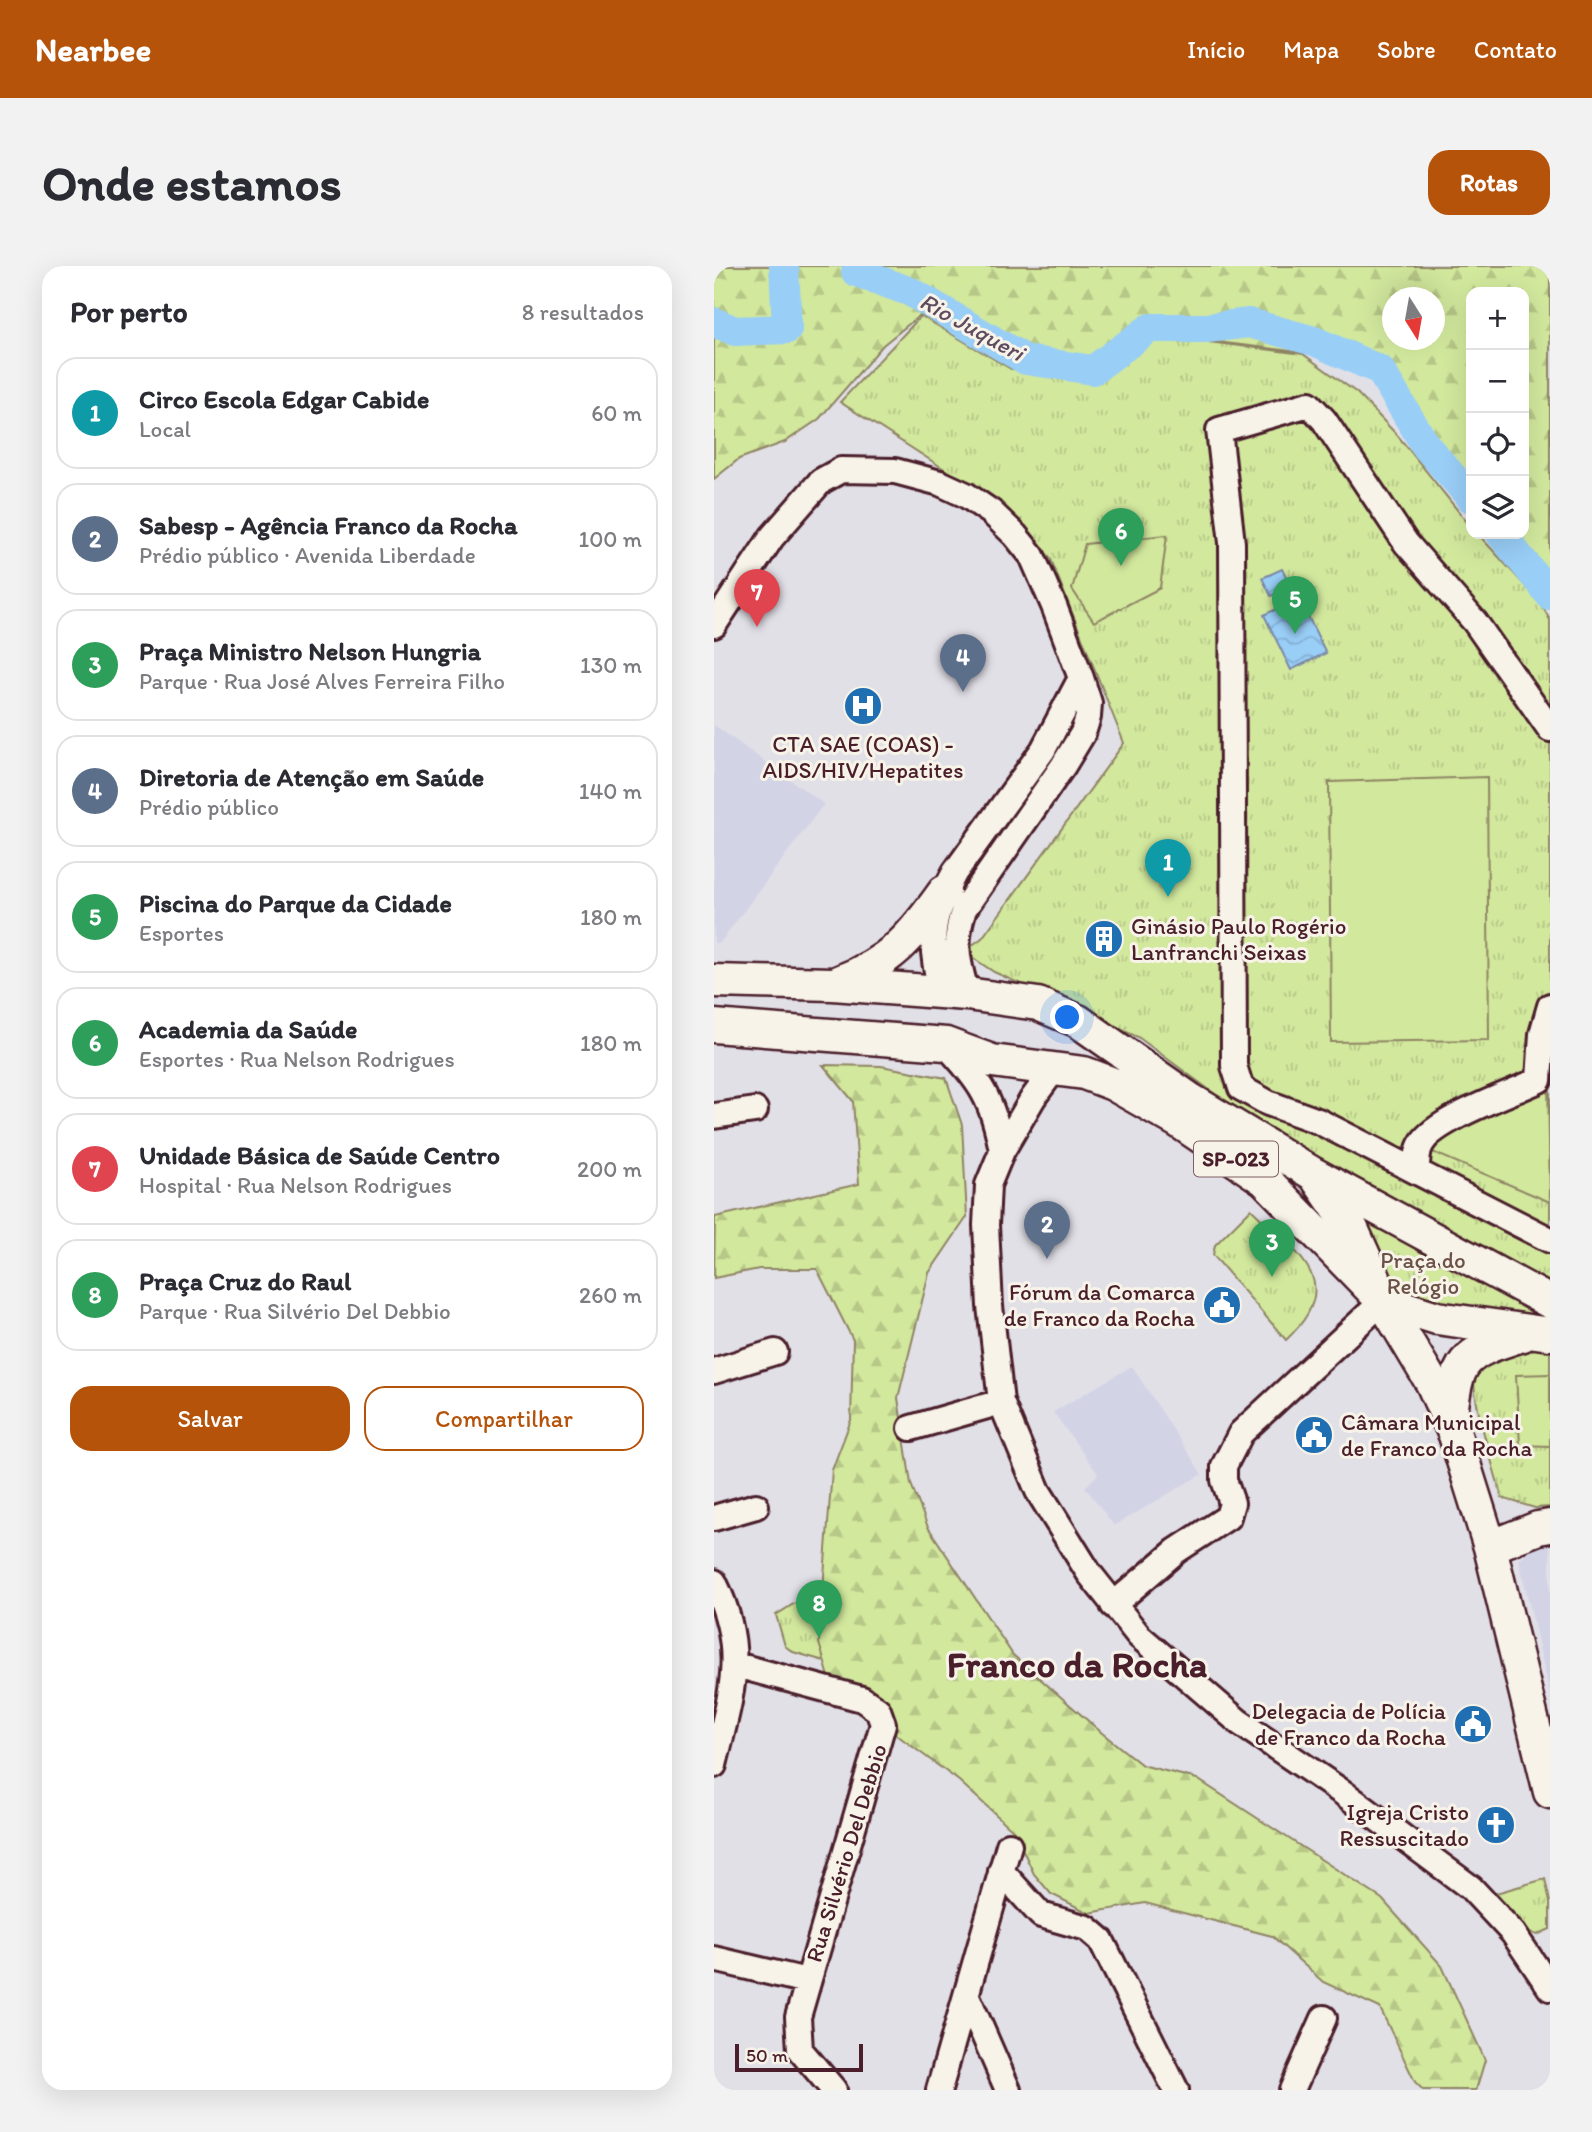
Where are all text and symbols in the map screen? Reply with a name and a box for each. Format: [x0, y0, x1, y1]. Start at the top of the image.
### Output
text: Nearbee [35, 30, 151, 69]
text: Início [1187, 35, 1245, 64]
text: Mapa [1283, 35, 1339, 64]
text: Sobre [1377, 35, 1436, 64]
text: Contato [1474, 35, 1557, 64]
button: Rotas [1428, 150, 1550, 215]
text: Onde estamos [42, 153, 342, 212]
water label: Rio Juqueri [915, 286, 1032, 368]
north arrow [1382, 287, 1445, 350]
map controls [1466, 287, 1529, 539]
button: + [1466, 287, 1529, 350]
text: Por perto [70, 293, 188, 330]
text: 8 resultados [522, 298, 644, 326]
button: − [1466, 350, 1529, 413]
text: Circo Escola Edgar Cabide [139, 383, 429, 415]
text: 1 [90, 399, 100, 427]
text: 60 m [591, 399, 642, 427]
button: locate [1466, 413, 1529, 476]
text: Local [139, 415, 191, 443]
button: layers [1466, 476, 1529, 539]
pin: 6 [1098, 508, 1144, 566]
text: Sabesp - Agência Franco da Rocha [139, 509, 517, 541]
text: 2 [89, 525, 101, 553]
text: 100 m [578, 525, 642, 553]
text: Prédio público · Avenida Liberdade [139, 541, 476, 569]
pin: 7 [734, 569, 780, 627]
pin: 5 [1272, 576, 1318, 634]
pin: 4 [940, 634, 986, 692]
text: Praça Ministro Nelson Hungria [139, 635, 481, 667]
text: 3 [89, 651, 101, 679]
text: 130 m [580, 651, 642, 679]
text: Parque · Rua José Alves Ferreira Filho [139, 667, 505, 695]
hospital icon: CTA SAE (COAS) - AIDS/HIV/Hepatites [842, 685, 884, 727]
place label: CTA SAE (COAS) - AIDS/HIV/Hepatites [763, 730, 963, 784]
text: Diretoria de Atenção em Saúde [139, 761, 484, 793]
text: 4 [88, 777, 102, 805]
text: 140 m [579, 777, 642, 805]
text: Prédio público [139, 793, 279, 821]
pin: 1 [1145, 839, 1191, 897]
text: Piscina do Parque da Cidade [139, 887, 452, 919]
text: 5 [89, 903, 101, 931]
text: 180 m [580, 903, 642, 931]
place label: Ginásio Paulo Rogério Lanfranchi Seixas [1131, 912, 1346, 966]
building icon: Ginásio Paulo Rogério Lanfranchi Seixas [1083, 918, 1125, 960]
text: Esportes [139, 919, 224, 947]
your location [1050, 1000, 1084, 1034]
text: Academia da Saúde [139, 1013, 357, 1045]
text: 6 [89, 1029, 101, 1057]
text: 180 m [580, 1029, 642, 1057]
text: Esportes · Rua Nelson Rodrigues [139, 1045, 455, 1073]
text: Unidade Básica de Saúde Centro [139, 1139, 500, 1171]
road number: SP-023 [1194, 1142, 1278, 1176]
text: 7 [89, 1155, 101, 1183]
text: 200 m [577, 1155, 642, 1183]
text: Hospital · Rua Nelson Rodrigues [139, 1171, 452, 1199]
pin: 2 [1024, 1201, 1070, 1259]
pin: 3 [1249, 1219, 1295, 1277]
park label: Praça do Relógio [1380, 1246, 1466, 1300]
text: Praça Cruz do Raul [139, 1265, 351, 1297]
place label: Fórum da Comarca de Franco da Rocha [1004, 1278, 1195, 1332]
text: 8 [89, 1281, 101, 1309]
text: 260 m [579, 1281, 642, 1309]
public building icon: Fórum da Comarca de Franco da Rocha [1201, 1284, 1243, 1326]
text: Parque · Rua Silvério Del Debbio [139, 1297, 451, 1325]
button: Salvar [70, 1386, 350, 1451]
button: Compartilhar [364, 1386, 644, 1451]
place label: Câmara Municipal de Franco da Rocha [1341, 1408, 1532, 1462]
public building icon: Câmara Municipal de Franco da Rocha [1293, 1414, 1335, 1456]
pin: 8 [796, 1580, 842, 1638]
district label: Franco da Rocha [947, 1642, 1207, 1686]
place label: Delegacia de Polícia de Franco da Rocha [1251, 1697, 1446, 1751]
public building icon: Delegacia de Polícia de Franco da Rocha [1452, 1703, 1494, 1745]
street label: Rua Silvério Del Debbio [799, 1740, 893, 1966]
place label: Igreja Cristo Ressuscitado [1339, 1798, 1469, 1852]
church icon: Igreja Cristo Ressuscitado [1475, 1804, 1517, 1846]
scale bar [735, 2041, 863, 2073]
text: 50 m [746, 2044, 788, 2067]

